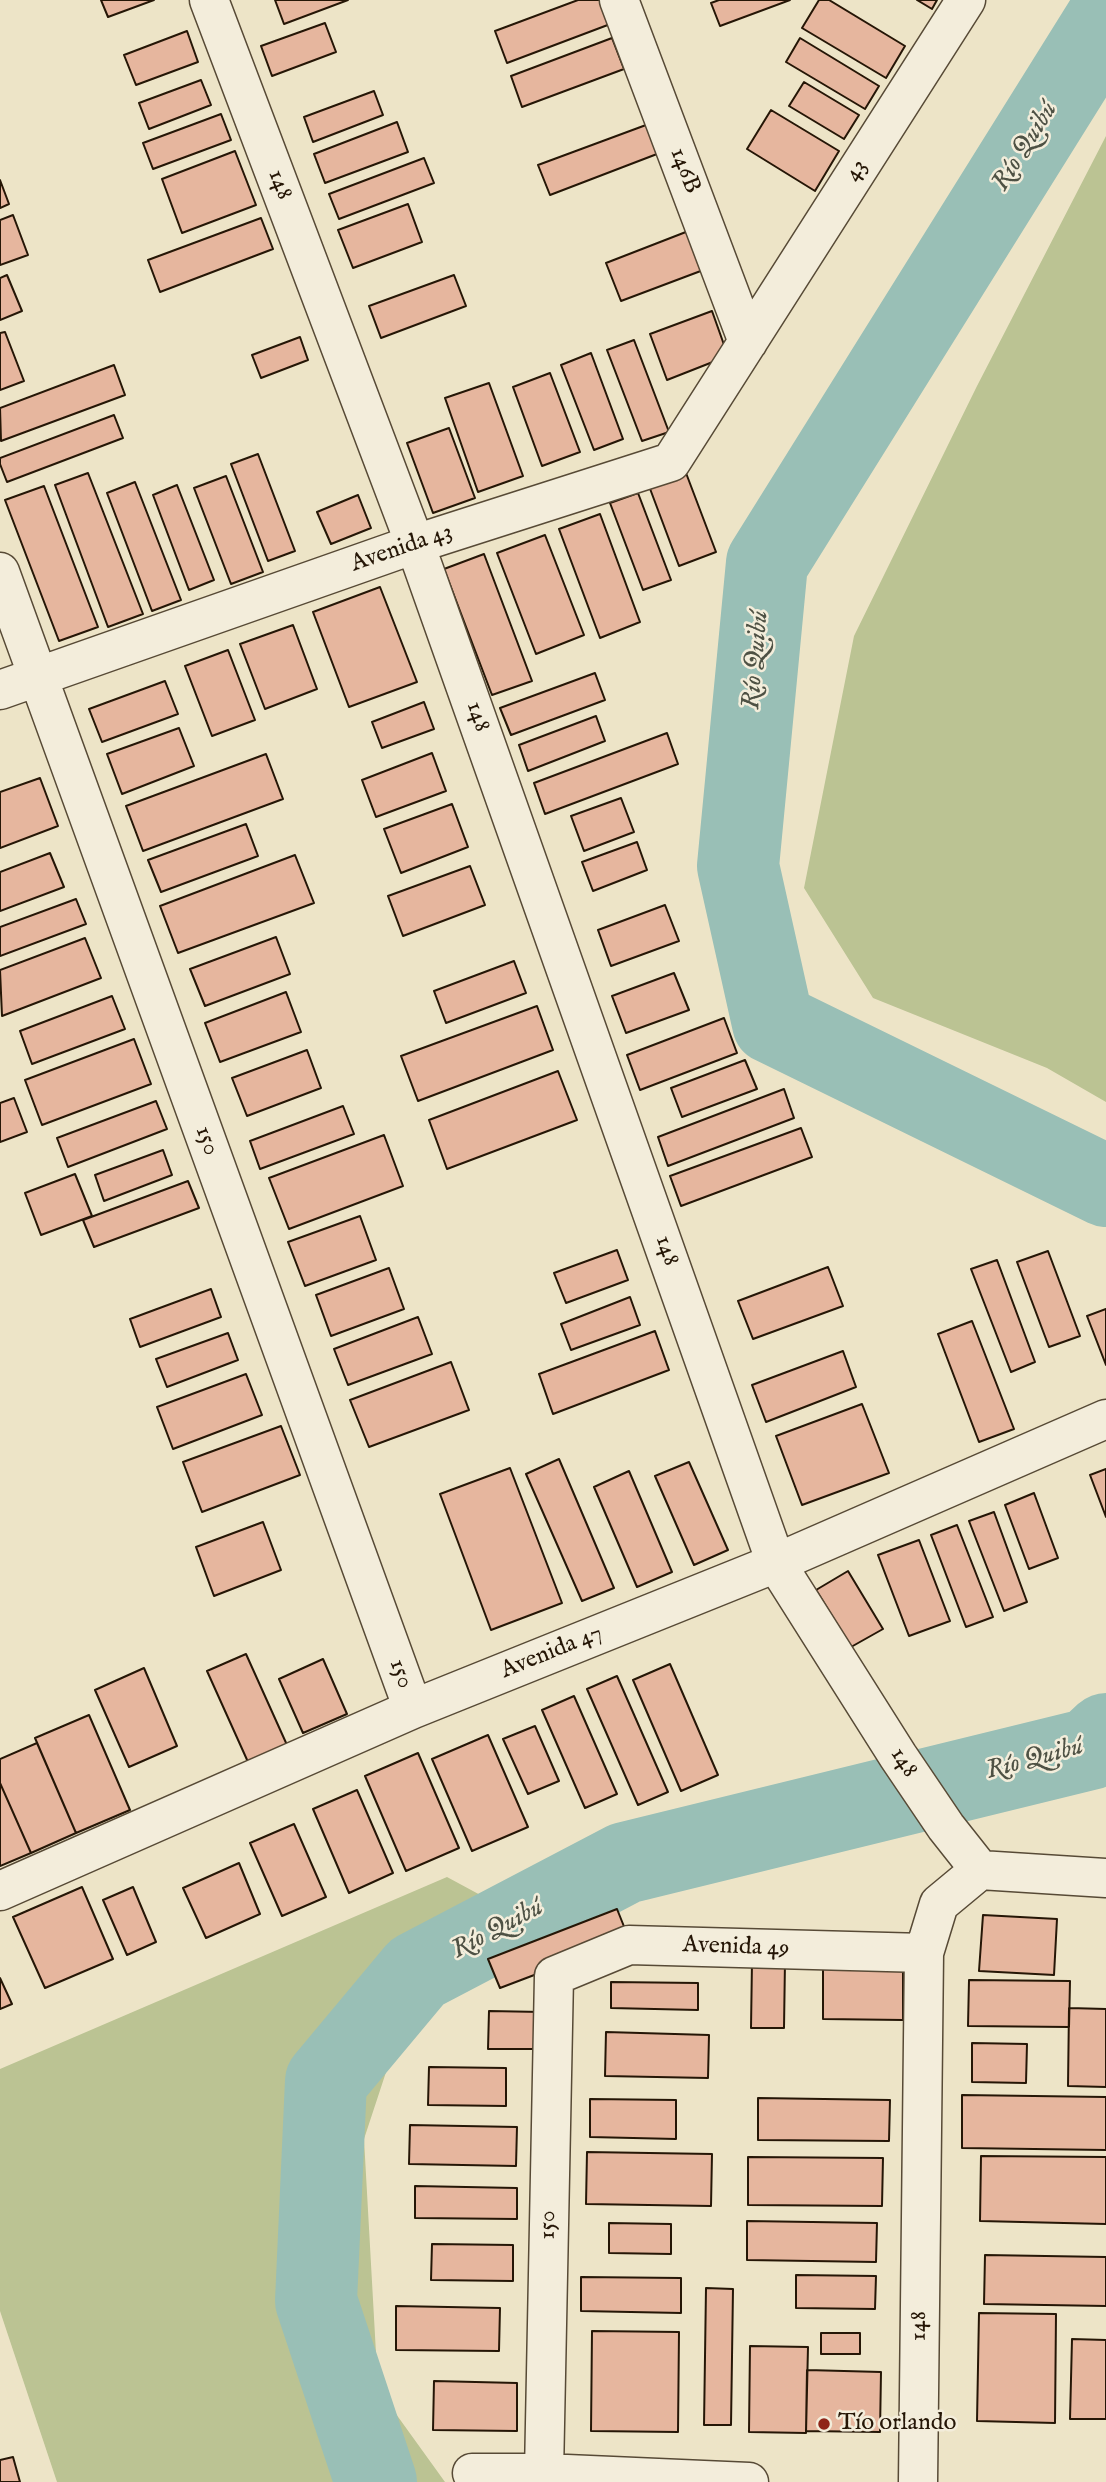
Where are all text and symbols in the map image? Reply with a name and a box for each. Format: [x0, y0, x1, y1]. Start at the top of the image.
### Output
water label: Río Quibú [986, 97, 1066, 197]
street label: 146B [662, 144, 706, 198]
street label: 43 [839, 154, 875, 188]
street label: 148 [260, 166, 298, 204]
street label: Avenida 43 [347, 518, 457, 580]
water label: Río Quibú [737, 609, 777, 711]
street label: 148 [458, 698, 496, 736]
street label: 150 [187, 1122, 225, 1160]
street label: 148 [647, 1232, 685, 1270]
street label: Avenida 47 [497, 1620, 607, 1686]
street label: 150 [381, 1655, 419, 1693]
water label: Río Quibú [983, 1732, 1087, 1788]
street label: 148 [883, 1743, 923, 1783]
water label: Río Quibú [447, 1893, 549, 1967]
street label: Avenida 49 [682, 1932, 790, 1964]
street label: 150 [534, 2210, 564, 2240]
street label: 148 [905, 2311, 935, 2341]
place label: Tío orlando [838, 2410, 956, 2438]
marker: Tío orlando [816, 2416, 832, 2432]

